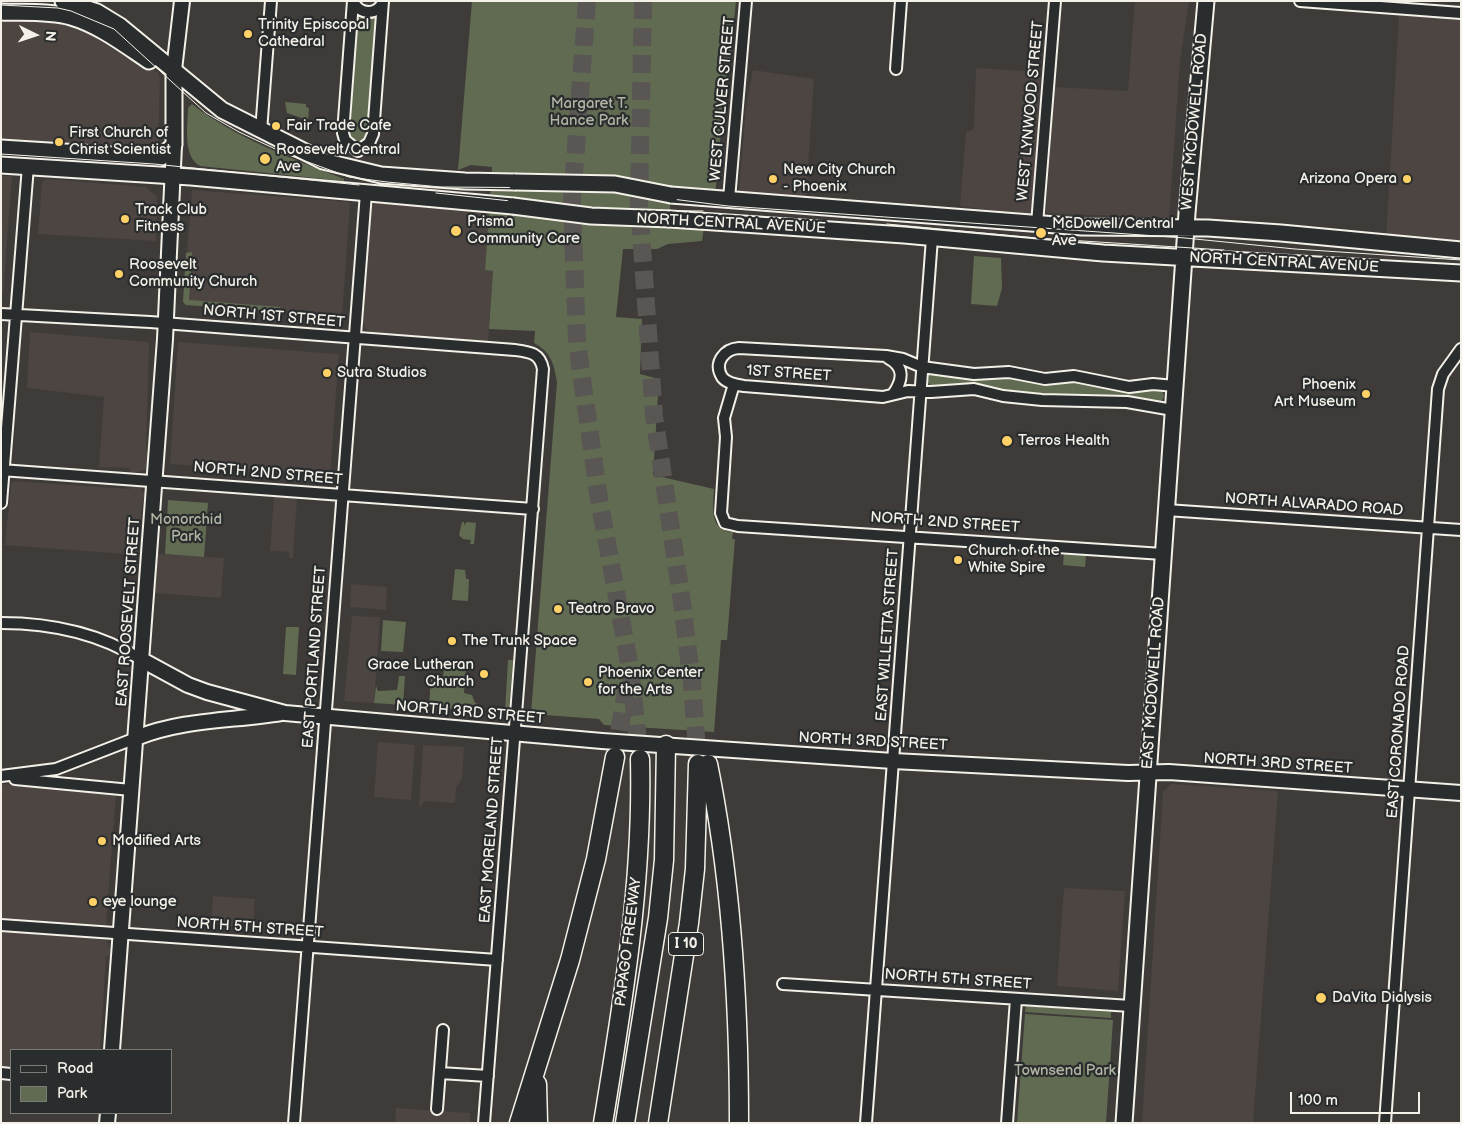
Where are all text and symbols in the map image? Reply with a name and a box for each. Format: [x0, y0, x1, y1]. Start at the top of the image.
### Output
north arrow [10, 10, 60, 60]
place label: Trinity Episcopal Cathedral [258, 16, 369, 51]
street label: WEST CULVER STREET [707, 16, 739, 182]
street label: WEST LYNWOOD STREET [1014, 20, 1048, 202]
marker: Trinity Episcopal Cathedral [242, 28, 254, 40]
text: N [42, 30, 59, 42]
street label: WEST MCDOWELL ROAD [1178, 33, 1212, 211]
park label: Margaret T. Hance Park [550, 95, 628, 130]
place label: Fair Trade Cafe [286, 117, 391, 135]
marker: Fair Trade Cafe [270, 120, 282, 132]
place label: First Church of Christ Scientist [69, 124, 171, 159]
marker: First Church of Christ Scientist [53, 136, 65, 148]
place label: Roosevelt/Central Ave [276, 141, 400, 176]
marker: Roosevelt/Central Ave [258, 152, 272, 166]
place label: New City Church - Phoenix [783, 161, 896, 196]
place label: Arizona Opera [1300, 170, 1397, 188]
marker: New City Church - Phoenix [767, 173, 779, 185]
marker: Arizona Opera [1401, 173, 1413, 185]
place label: Track Club Fitness [135, 201, 207, 236]
street label: NORTH CENTRAL AVENUE [636, 210, 826, 238]
marker: Track Club Fitness [119, 213, 131, 225]
place label: Prisma Community Care [467, 213, 580, 248]
place label: McDowell/Central Ave [1052, 215, 1174, 250]
marker: Prisma Community Care [449, 224, 463, 238]
marker: McDowell/Central Ave [1034, 226, 1048, 240]
street label: NORTH CENTRAL AVENUE [1189, 249, 1379, 277]
place label: Roosevelt Community Church [129, 256, 257, 291]
marker: Roosevelt Community Church [113, 268, 125, 280]
street label: NORTH 1ST STREET [202, 302, 346, 332]
street label: 1ST STREET [746, 362, 832, 386]
place label: Sutra Studios [337, 364, 427, 382]
marker: Sutra Studios [321, 367, 333, 379]
place label: Phoenix Art Museum [1274, 376, 1356, 411]
marker: Phoenix Art Museum [1360, 388, 1372, 400]
place label: Terros Health [1018, 432, 1109, 450]
marker: Terros Health [1000, 434, 1014, 448]
street label: NORTH 2ND STREET [193, 459, 343, 489]
street label: NORTH ALVARADO ROAD [1224, 490, 1404, 520]
street label: NORTH 2ND STREET [870, 509, 1020, 537]
park label: Monorchid Park [150, 511, 222, 546]
street label: EAST ROOSEVELT STREET [113, 517, 145, 707]
place label: Church of the White Spire [968, 542, 1060, 577]
street label: EAST WILLETTA STREET [873, 548, 903, 722]
marker: Church of the White Spire [952, 554, 964, 566]
street label: EAST PORTLAND STREET [300, 565, 330, 749]
street label: EAST MCDOWELL ROAD [1139, 596, 1169, 770]
place label: Teatro Bravo [568, 600, 655, 618]
marker: Teatro Bravo [552, 603, 564, 615]
place label: The Trunk Space [462, 632, 577, 650]
marker: The Trunk Space [446, 635, 458, 647]
street label: EAST CORONADO ROAD [1384, 645, 1414, 819]
place label: Grace Lutheran Church [367, 656, 474, 691]
place label: Phoenix Center for the Arts [598, 664, 703, 699]
marker: Grace Lutheran Church [478, 668, 490, 680]
marker: Phoenix Center for the Arts [582, 676, 594, 688]
street label: NORTH 3RD STREET [395, 698, 545, 728]
street label: NORTH 3RD STREET [798, 729, 948, 755]
street label: EAST MORELAND STREET [476, 736, 508, 924]
street label: NORTH 3RD STREET [1203, 750, 1353, 778]
place label: Modified Arts [112, 832, 201, 850]
marker: Modified Arts [96, 835, 108, 847]
street label: PAPAGO FREEWAY [612, 876, 646, 1008]
place label: eye lounge [103, 893, 177, 911]
marker: eye lounge [87, 896, 99, 908]
street label: NORTH 5TH STREET [176, 914, 324, 942]
road number: I 10 [668, 932, 704, 956]
street label: NORTH 5TH STREET [884, 966, 1032, 994]
place label: DaVita Dialysis [1332, 989, 1432, 1007]
marker: DaVita Dialysis [1314, 991, 1328, 1005]
legend [10, 1049, 172, 1114]
text: Road [57, 1059, 93, 1078]
park label: Townsend Park [1014, 1062, 1116, 1080]
scale bar [1292, 1082, 1422, 1114]
text: Park [57, 1084, 87, 1103]
text: 100 m [1298, 1091, 1338, 1110]

